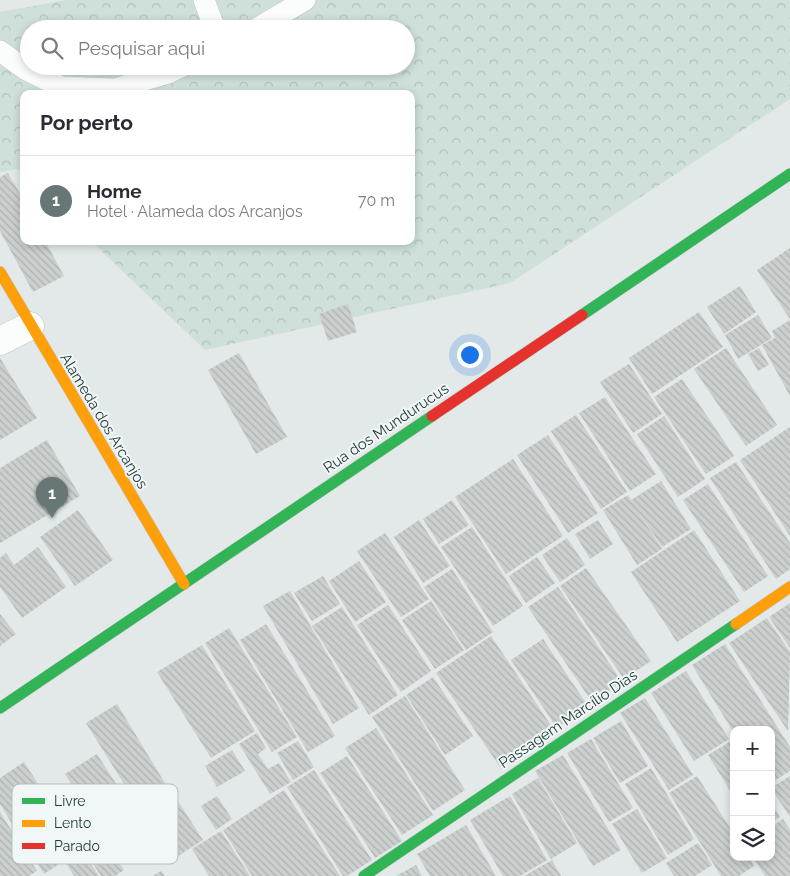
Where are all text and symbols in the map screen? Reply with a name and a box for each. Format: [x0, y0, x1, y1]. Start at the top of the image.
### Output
search box [20, 20, 415, 75]
icon: search [38, 34, 66, 62]
text: Pesquisar aqui [78, 37, 205, 59]
text: Por perto [40, 110, 133, 135]
text: Home [87, 180, 142, 202]
text: 1 [52, 191, 60, 210]
text: 70 m [358, 191, 395, 210]
text: Hotel · Alameda dos Arcanjos [87, 202, 303, 221]
your location [457, 342, 483, 368]
street label: Alameda dos Arcanjos [56, 350, 152, 492]
street label: Rua dos Mundurucus [320, 379, 452, 477]
pin: 1 [36, 477, 68, 518]
street label: Passagem Marcílio Dias [495, 666, 641, 772]
map controls [730, 726, 775, 861]
button: + [730, 726, 775, 771]
button: − [730, 771, 775, 816]
legend [12, 784, 178, 864]
text: Livre [54, 793, 86, 809]
text: Lento [54, 815, 91, 831]
button: layers [730, 816, 775, 861]
text: Parado [54, 838, 100, 854]

